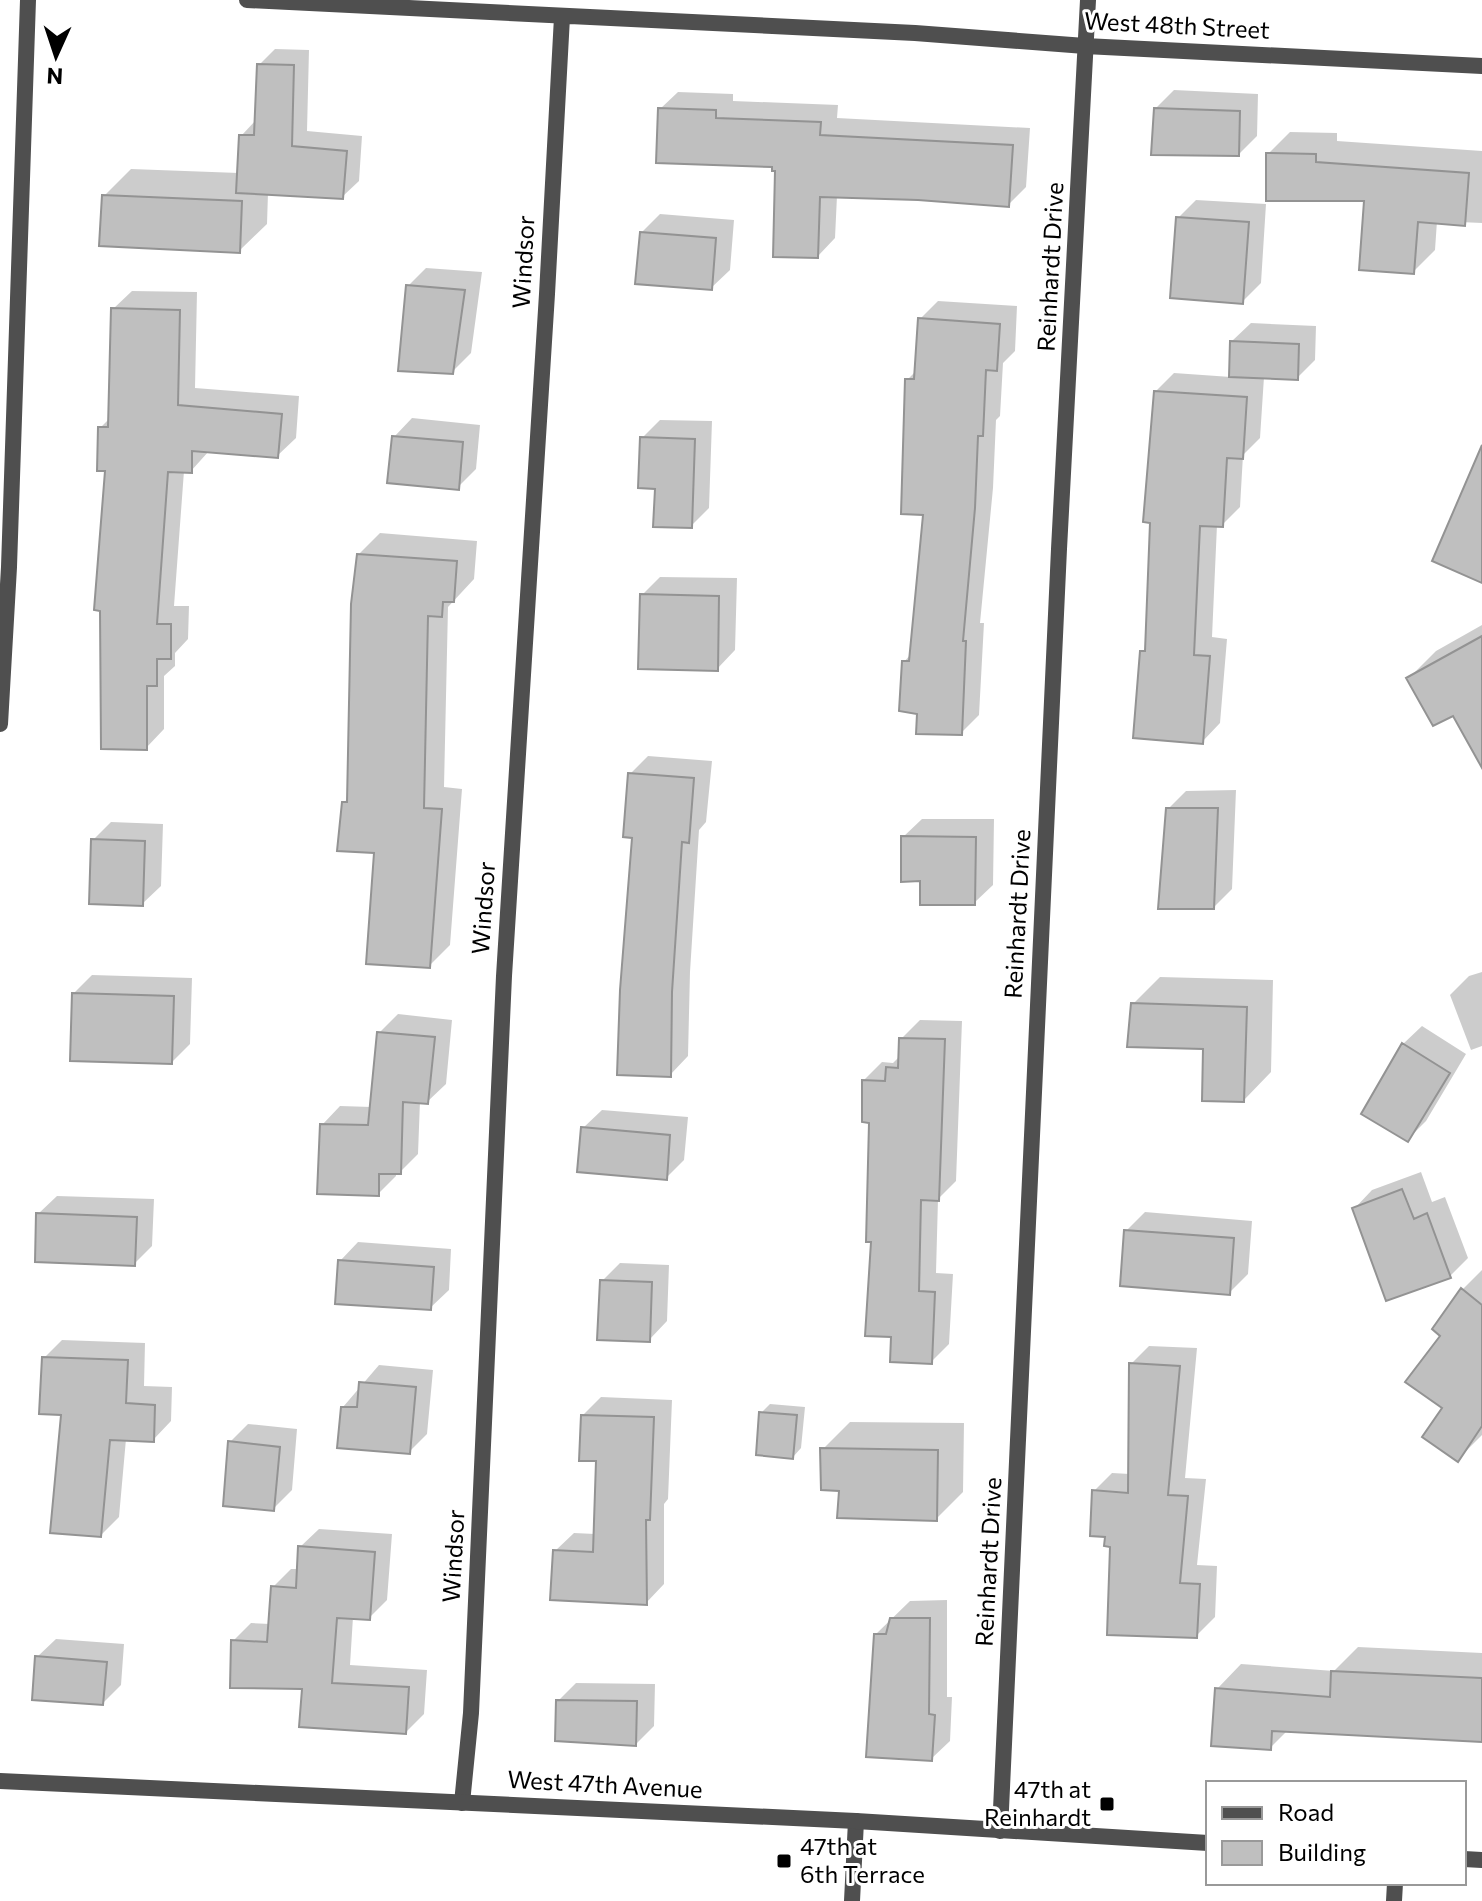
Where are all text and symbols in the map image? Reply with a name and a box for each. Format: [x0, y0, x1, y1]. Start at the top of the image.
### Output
street label: West 48th Street [1084, 5, 1271, 44]
north arrow [16, 16, 96, 96]
text: N [46, 63, 64, 90]
street label: Reinhardt Drive [1031, 181, 1068, 352]
street label: Windsor [506, 214, 539, 309]
street label: Reinhardt Drive [998, 828, 1035, 999]
street label: Windsor [465, 860, 500, 955]
street label: Reinhardt Drive [969, 1476, 1006, 1647]
street label: Windsor [436, 1508, 469, 1603]
street label: West 47th Avenue [507, 1764, 703, 1803]
place label: 47th at Reinhardt [984, 1774, 1091, 1831]
legend [1206, 1781, 1466, 1885]
marker: 47th at Reinhardt [1098, 1795, 1116, 1813]
text: Road [1278, 1797, 1334, 1826]
place label: 47th at 6th Terrace [800, 1831, 925, 1888]
text: Building [1278, 1837, 1366, 1866]
marker: 47th at 6th Terrace [775, 1852, 793, 1870]

